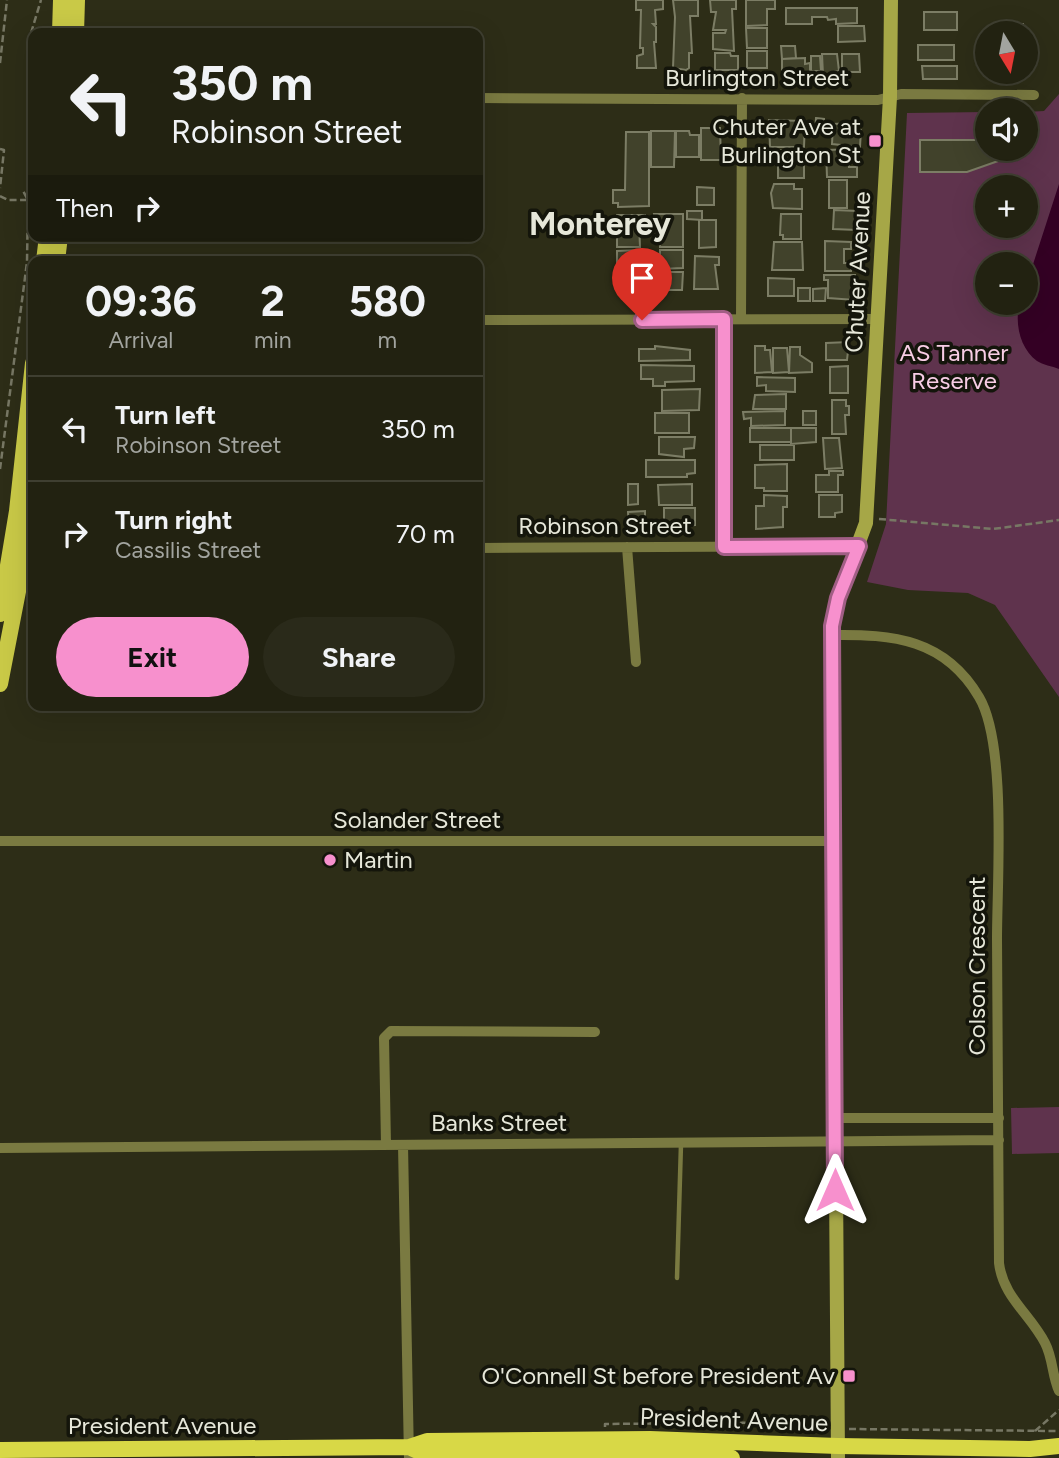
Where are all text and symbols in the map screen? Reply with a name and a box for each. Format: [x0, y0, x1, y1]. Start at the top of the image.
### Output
north arrow [975, 21, 1038, 84]
map controls [975, 21, 1038, 315]
text: 350 m [171, 53, 313, 112]
icon: left [56, 56, 147, 147]
street label: Burlington Street [665, 63, 849, 92]
button: sound [975, 98, 1038, 161]
place label: Chuter Ave at Burlington St [712, 112, 861, 169]
text: Robinson Street [171, 113, 402, 151]
marker: Chuter Ave at Burlington St [867, 133, 883, 149]
button: + [975, 175, 1038, 238]
icon: right [128, 189, 166, 227]
street label: Chuter Avenue [839, 191, 876, 353]
text: Then [56, 192, 114, 224]
district label: Monterey [529, 205, 672, 243]
pin [612, 248, 672, 320]
button: − [975, 252, 1038, 315]
icon: arrive [623, 259, 661, 297]
text: 09:36 [85, 276, 197, 327]
text: 2 [261, 276, 285, 327]
text: 580 [349, 276, 426, 327]
text: Arrival [108, 326, 173, 354]
text: min [254, 326, 292, 354]
text: m [378, 326, 397, 354]
park label: AS Tanner Reserve [900, 338, 1008, 395]
text: Turn left [115, 399, 216, 431]
icon: left [56, 410, 94, 448]
text: 350 m [381, 413, 455, 445]
text: Robinson Street [115, 431, 281, 459]
text: Turn right [115, 504, 232, 536]
street label: Robinson Street [518, 511, 692, 540]
icon: right [56, 515, 94, 553]
text: 70 m [396, 518, 455, 550]
text: Cassilis Street [115, 536, 261, 564]
button: Exit [56, 617, 249, 697]
button: Share [263, 617, 455, 697]
street label: Solander Street [333, 805, 501, 834]
place label: Martin [344, 845, 413, 874]
marker: Martin [322, 852, 338, 868]
street label: Colson Crescent [962, 876, 991, 1056]
street label: Banks Street [431, 1108, 567, 1137]
position arrow [798, 1153, 872, 1227]
place label: O'Connell St before President Av [481, 1361, 836, 1390]
marker: O'Connell St before President Av [841, 1368, 857, 1384]
street label: President Avenue [639, 1402, 829, 1437]
street label: President Avenue [68, 1411, 256, 1440]

